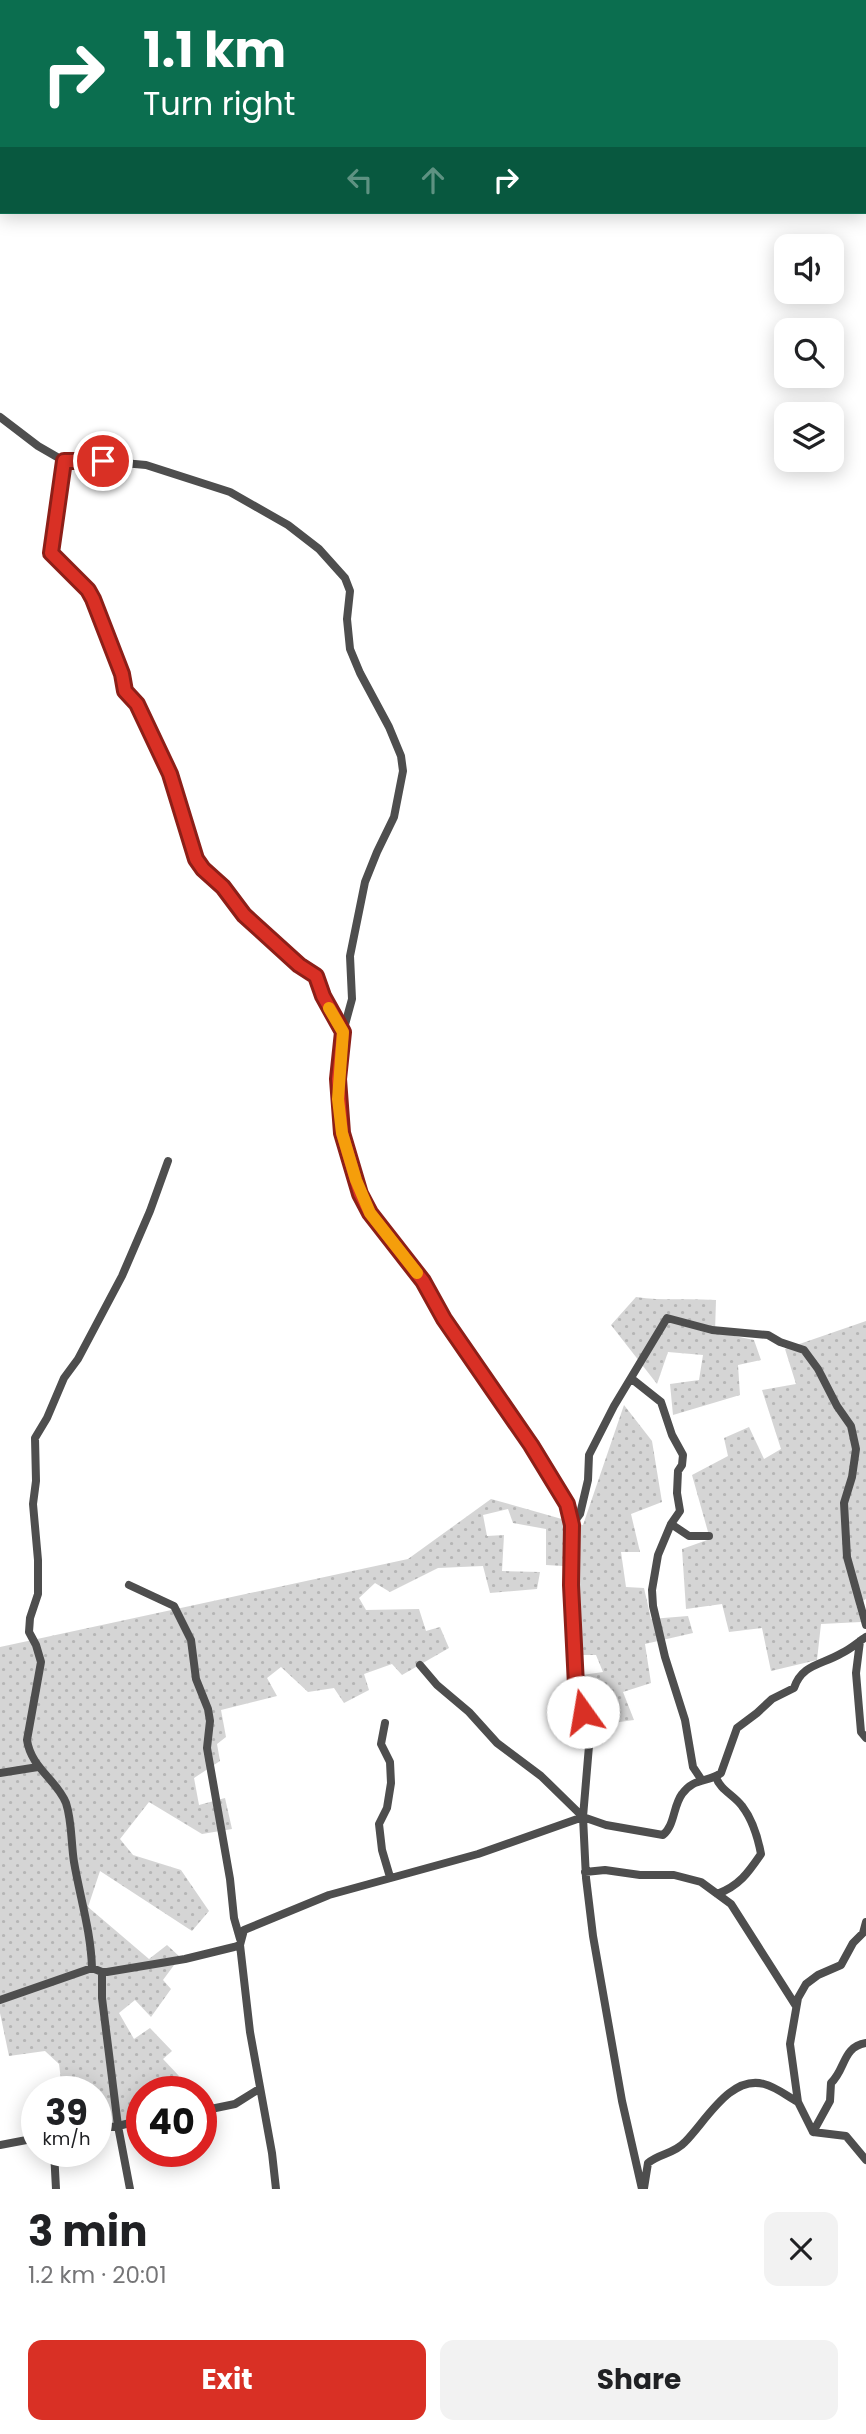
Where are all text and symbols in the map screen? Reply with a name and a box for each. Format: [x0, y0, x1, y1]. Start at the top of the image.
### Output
text: 1.1 km [143, 16, 286, 84]
icon: right [28, 28, 119, 119]
text: Turn right [143, 81, 295, 126]
icon: left [341, 161, 379, 199]
icon: ahead [414, 161, 452, 199]
icon: right [487, 161, 525, 199]
map controls [774, 234, 844, 472]
button: sound [774, 234, 844, 304]
button: search [774, 318, 844, 388]
button: layers [774, 402, 844, 472]
pin [73, 431, 133, 491]
icon: arrive [84, 442, 122, 480]
position arrow [546, 1675, 620, 1749]
speed limit sign: 40 [126, 2076, 217, 2167]
text: 39 [45, 2088, 88, 2137]
text: km/h [43, 2126, 90, 2151]
text: 3 min [28, 2202, 148, 2261]
button: close [764, 2212, 838, 2286]
text: 1.2 km · 20:01 [28, 2259, 167, 2291]
button: Exit [28, 2340, 426, 2420]
button: Share [440, 2340, 838, 2420]

